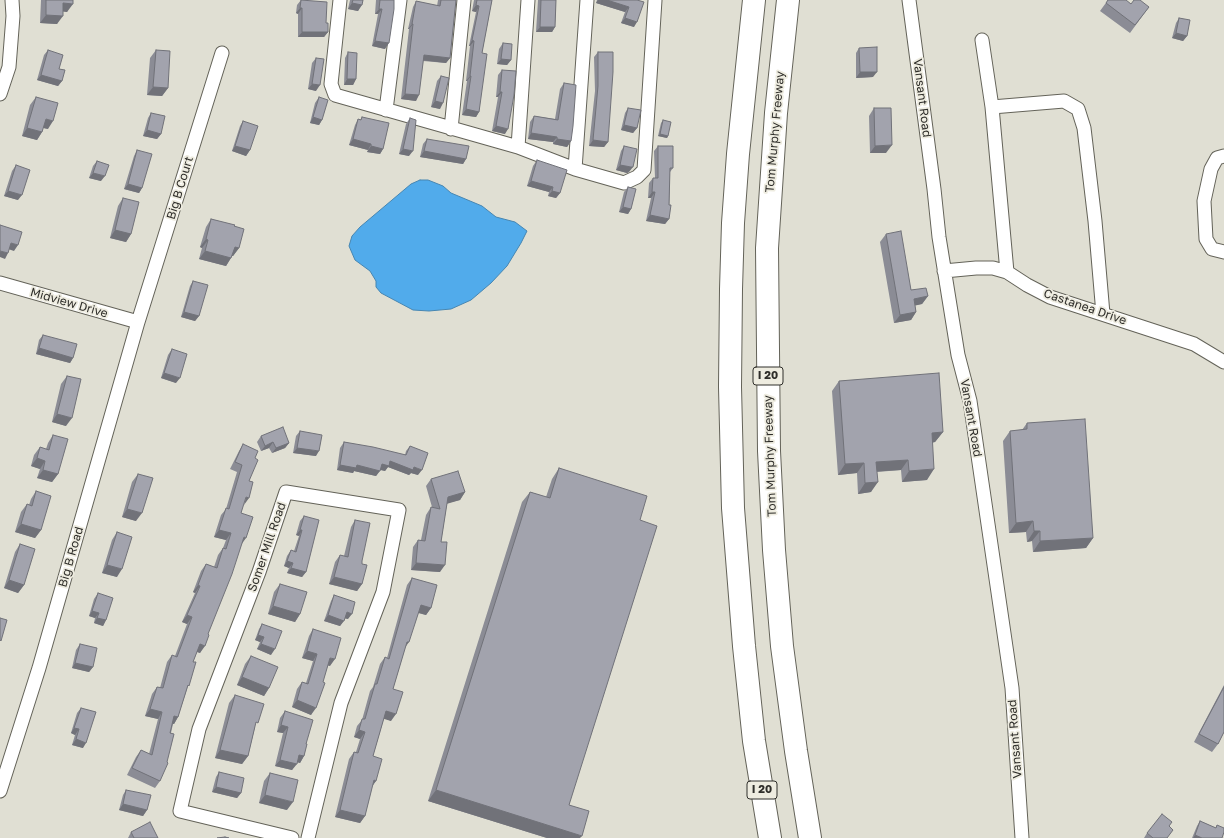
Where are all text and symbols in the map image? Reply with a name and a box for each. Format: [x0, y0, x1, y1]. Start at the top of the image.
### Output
street label: Vansant Road [910, 58, 934, 138]
street label: Tom Murphy Freeway [763, 71, 787, 193]
street label: Big B Court [164, 155, 196, 221]
street label: Midview Drive [28, 285, 110, 321]
street label: Castanea Drive [1042, 286, 1128, 328]
road number: I 20 [753, 367, 783, 385]
street label: Vansant Road [957, 378, 985, 458]
street label: Tom Murphy Freeway [761, 395, 779, 517]
street label: Somer Mill Road [245, 500, 289, 594]
street label: Big B Road [56, 525, 86, 589]
street label: Vansant Road [1005, 699, 1025, 779]
road number: I 20 [747, 781, 777, 799]

